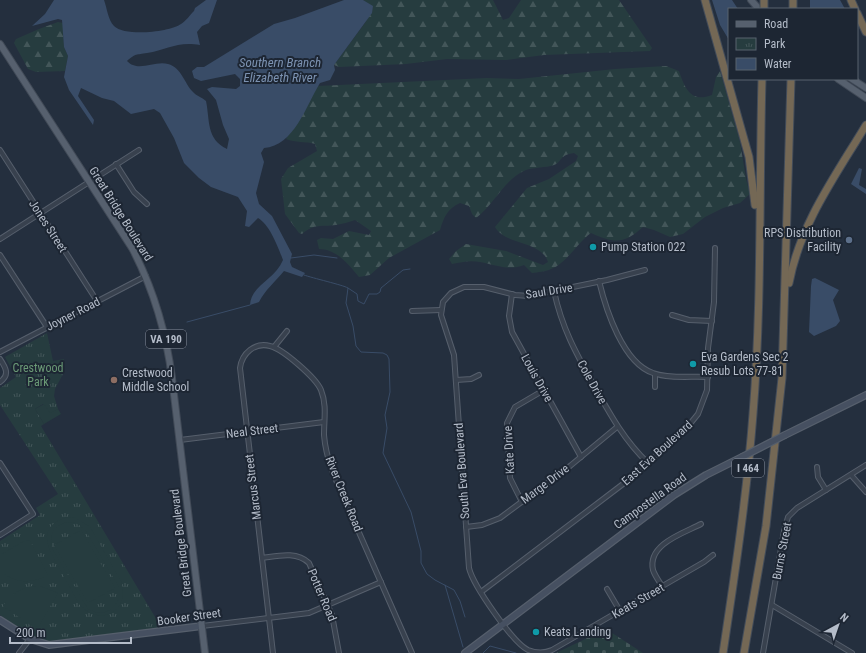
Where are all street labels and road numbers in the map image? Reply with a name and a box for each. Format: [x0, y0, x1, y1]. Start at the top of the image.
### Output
street label: Great Bridge Boulevard [86, 164, 156, 264]
street label: Jones Street [26, 197, 70, 255]
street label: Saul Drive [525, 280, 574, 302]
street label: Joyner Road [44, 294, 102, 334]
road number: VA 190 [146, 330, 186, 348]
street label: Louis Drive [518, 352, 556, 405]
street label: Cole Drive [574, 358, 610, 407]
street label: East Eva Boulevard [619, 418, 695, 488]
street label: Neal Street [225, 421, 279, 441]
street label: South Eva Boulevard [452, 422, 472, 520]
street label: Kate Drive [501, 425, 517, 474]
street label: Marcus Street [242, 453, 264, 521]
street label: River Creek Road [323, 454, 366, 534]
road number: I 464 [732, 459, 764, 477]
street label: Marge Drive [518, 461, 572, 507]
street label: Campostella Road [611, 470, 689, 532]
street label: Great Bridge Boulevard [167, 488, 195, 598]
street label: Burns Street [770, 521, 795, 581]
street label: Potter Road [305, 567, 339, 623]
street label: Keats Street [610, 580, 667, 621]
street label: Booker Street [156, 606, 222, 628]

